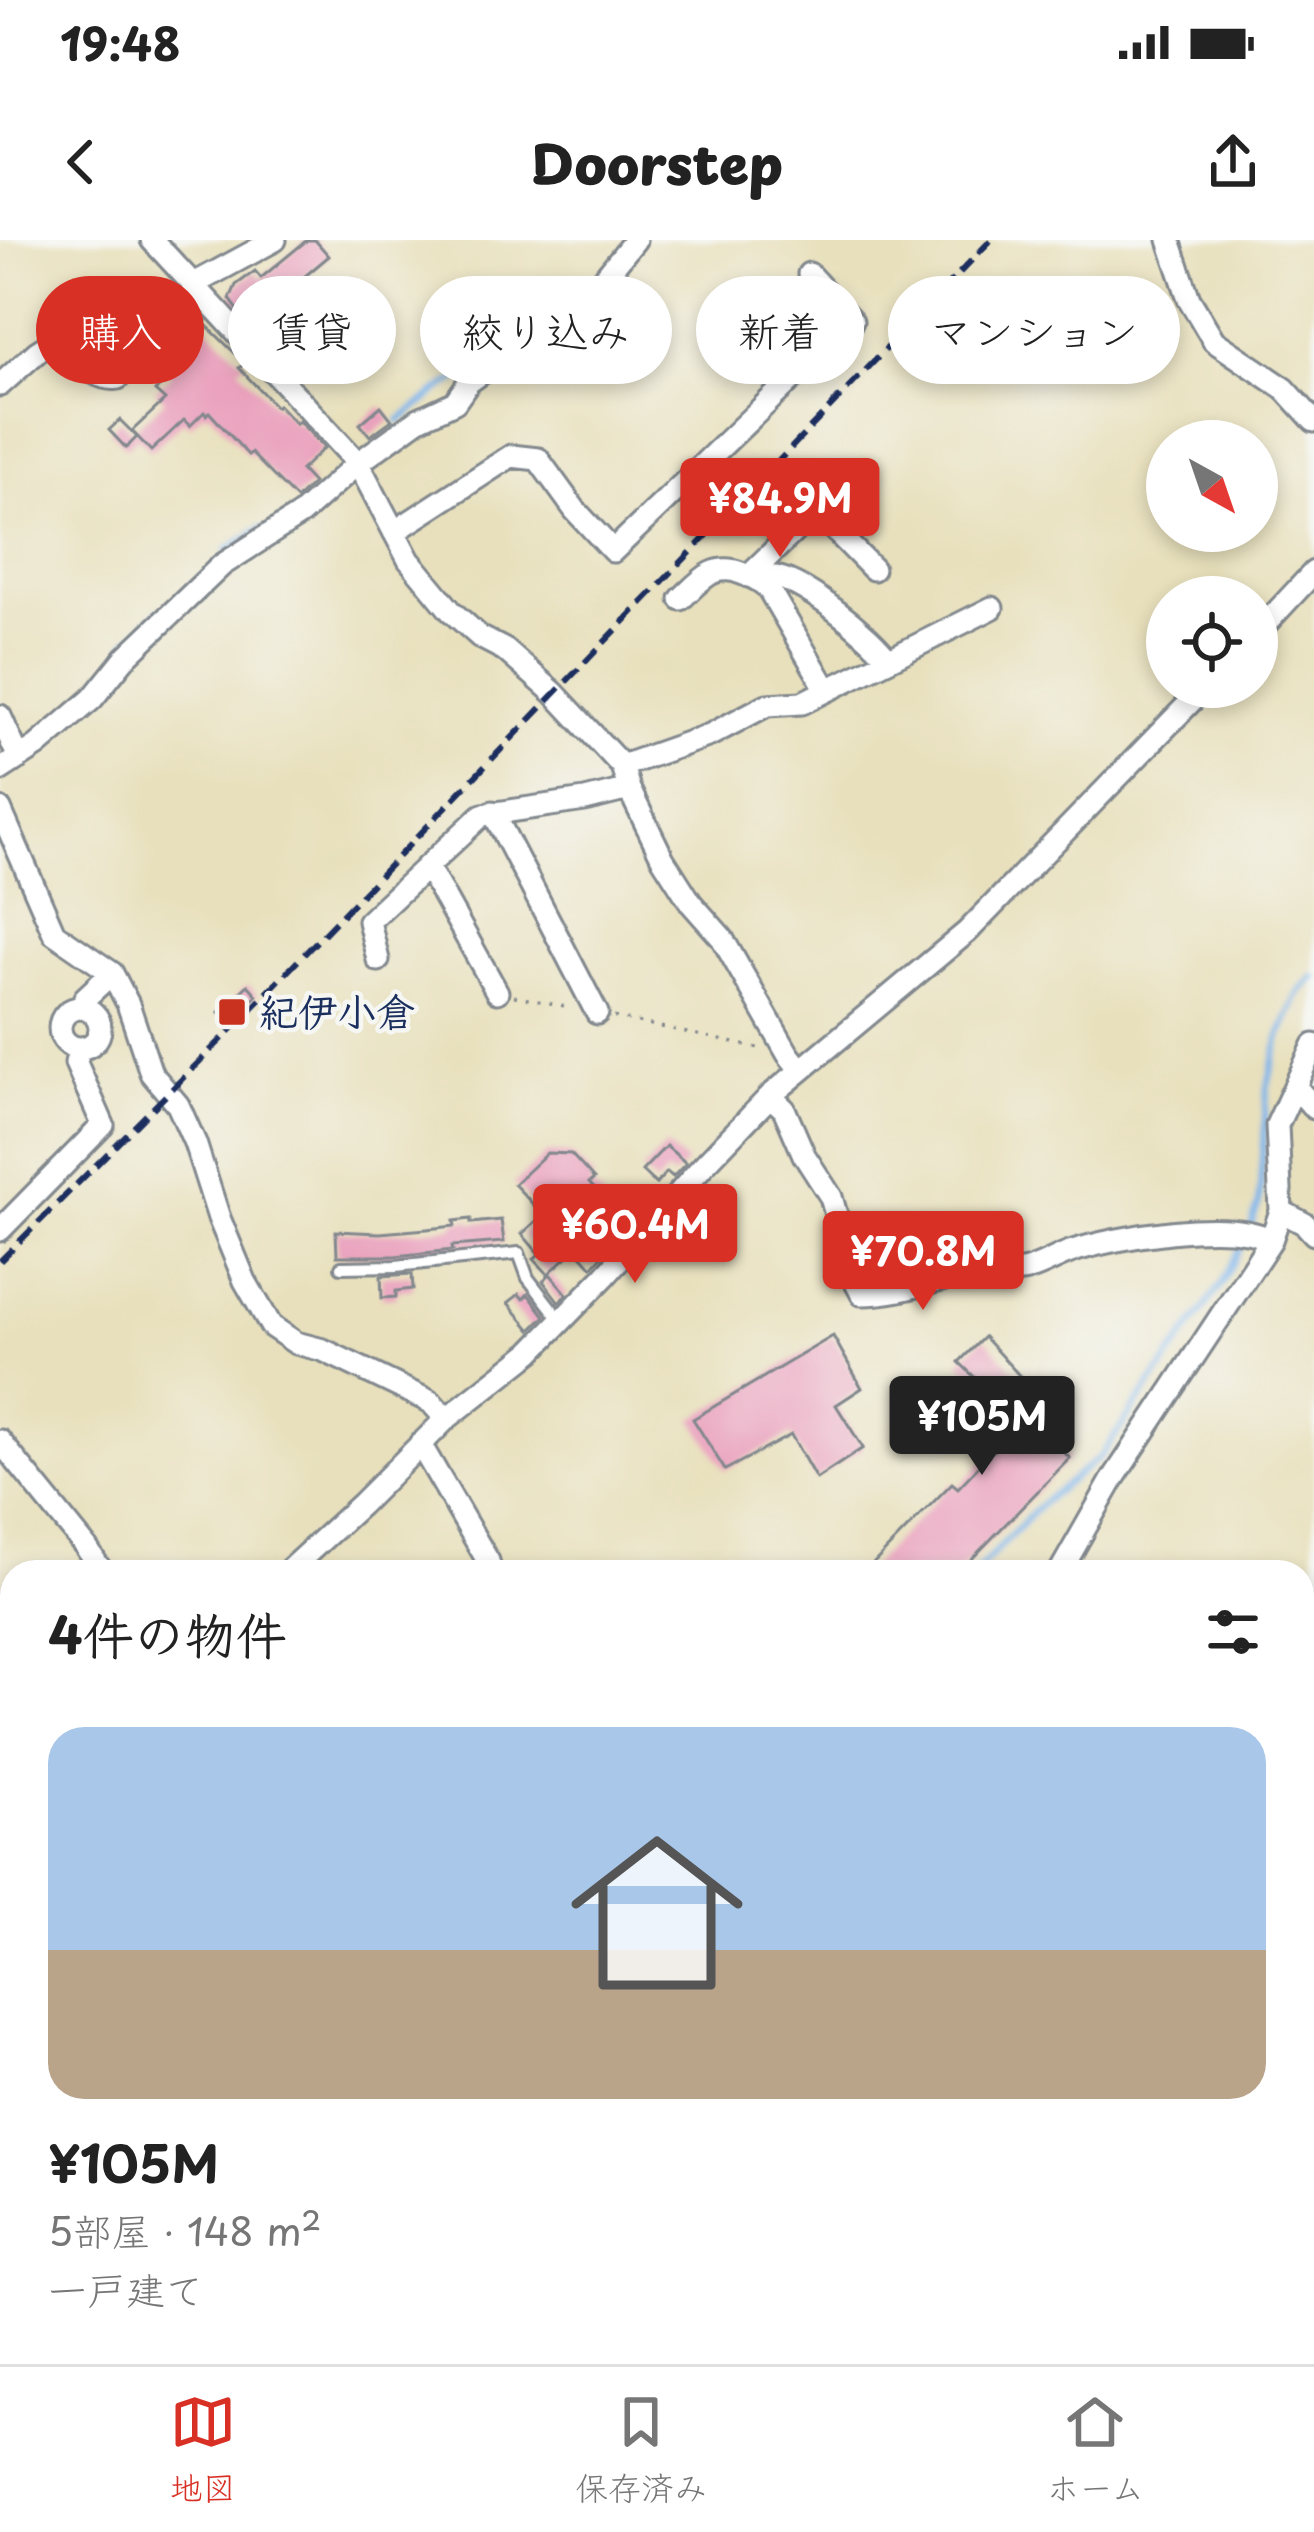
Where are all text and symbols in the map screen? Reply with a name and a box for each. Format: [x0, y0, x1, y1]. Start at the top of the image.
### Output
text: 19:48 [60, 8, 181, 76]
text: Doorstep [531, 122, 783, 203]
icon: back [48, 129, 114, 195]
icon: share [1200, 129, 1266, 195]
chip: 購入 [36, 276, 204, 384]
chip: 賃貸 [228, 276, 396, 384]
chip: 絞り込み [420, 276, 672, 384]
chip: 新着 [696, 276, 864, 384]
chip: マンション [888, 276, 1180, 384]
north arrow [1146, 420, 1278, 552]
map controls [1146, 420, 1278, 708]
pin: ¥84.9M [682, 458, 878, 560]
text: ¥84.9M [707, 467, 853, 526]
button: locate [1146, 576, 1278, 708]
place label: 紀伊小倉 [259, 980, 415, 1039]
marker: 紀伊小倉 [216, 996, 248, 1028]
pin: ¥60.4M [537, 1184, 733, 1286]
text: ¥60.4M [560, 1193, 710, 1252]
pin: ¥70.8M [825, 1211, 1021, 1313]
text: ¥70.8M [850, 1220, 996, 1279]
pin: ¥105M [898, 1376, 1066, 1478]
text: ¥105M [917, 1385, 1047, 1444]
text: 4件の物件 [48, 1594, 287, 1671]
icon: filters [1200, 1599, 1266, 1665]
icon: home [549, 1805, 765, 2021]
text: ¥105M [48, 2123, 219, 2200]
text: 5部屋 · 148 m² [48, 2200, 322, 2259]
text: 一戸建て [48, 2259, 204, 2318]
tab: 地図 [170, 2389, 236, 2511]
tab: 保存済み [575, 2389, 707, 2511]
tab: ホーム [1047, 2389, 1144, 2511]

